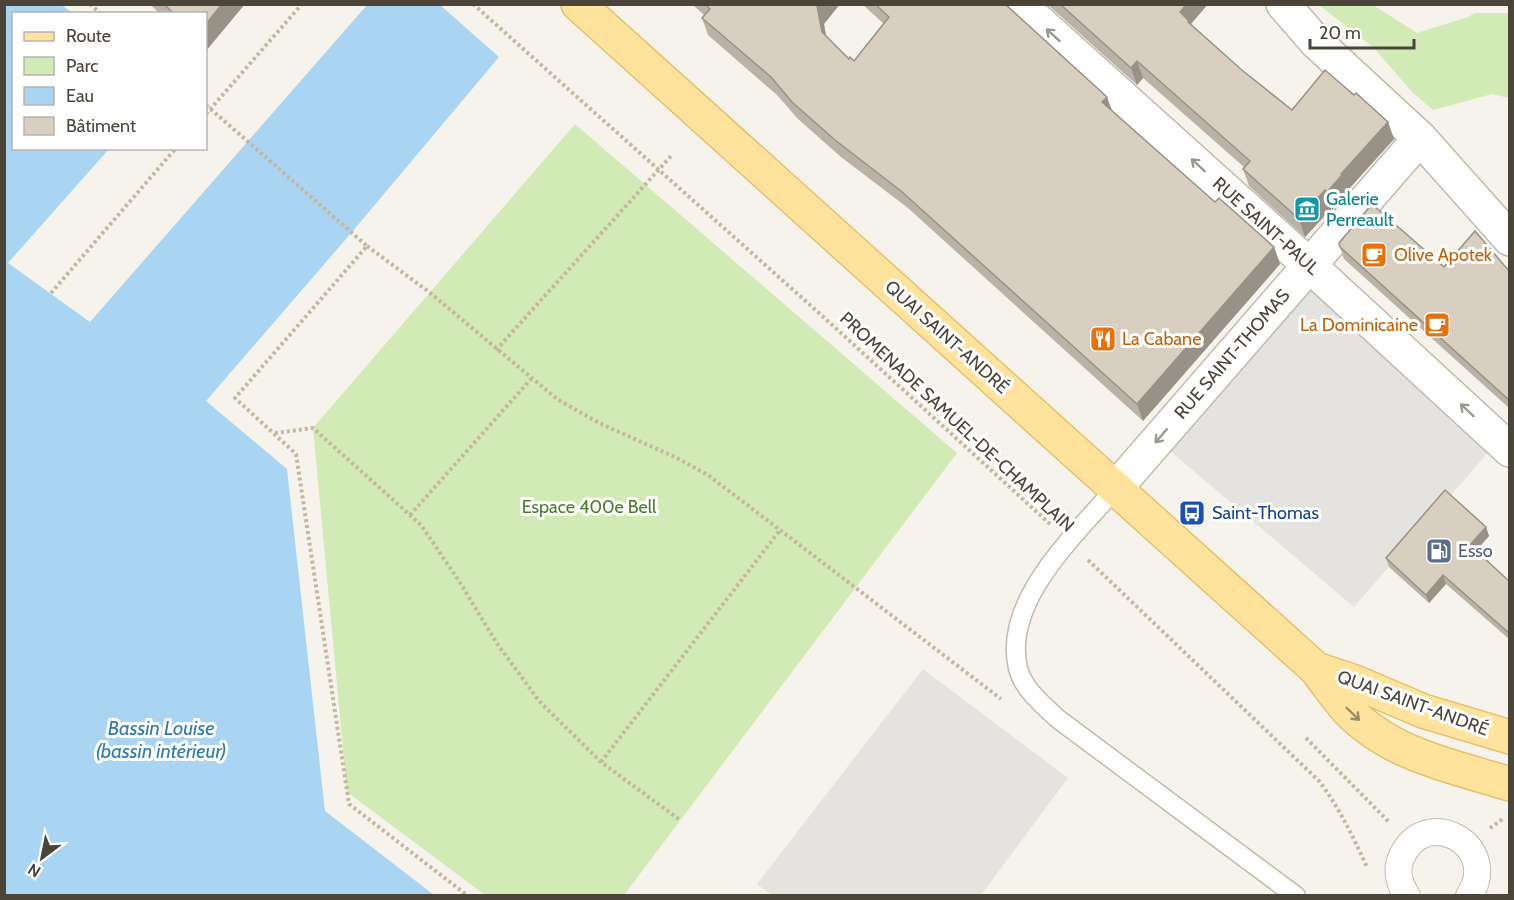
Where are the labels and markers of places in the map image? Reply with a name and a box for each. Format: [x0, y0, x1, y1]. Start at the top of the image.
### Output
place label: Galerie Perreault [1326, 188, 1394, 231]
museum icon: Galerie Perreault [1292, 194, 1322, 224]
cafe icon: Olive Apotek [1359, 240, 1389, 270]
place label: Olive Apotek [1394, 244, 1493, 266]
cafe icon: La Dominicaine [1422, 310, 1452, 340]
place label: La Dominicaine [1300, 314, 1418, 336]
restaurant icon: La Cabane [1088, 324, 1118, 354]
place label: La Cabane [1122, 328, 1201, 350]
bus stop icon: Saint-Thomas [1177, 498, 1207, 528]
place label: Saint-Thomas [1212, 502, 1319, 524]
fuel station icon: Esso [1424, 536, 1454, 566]
place label: Esso [1458, 540, 1493, 562]

